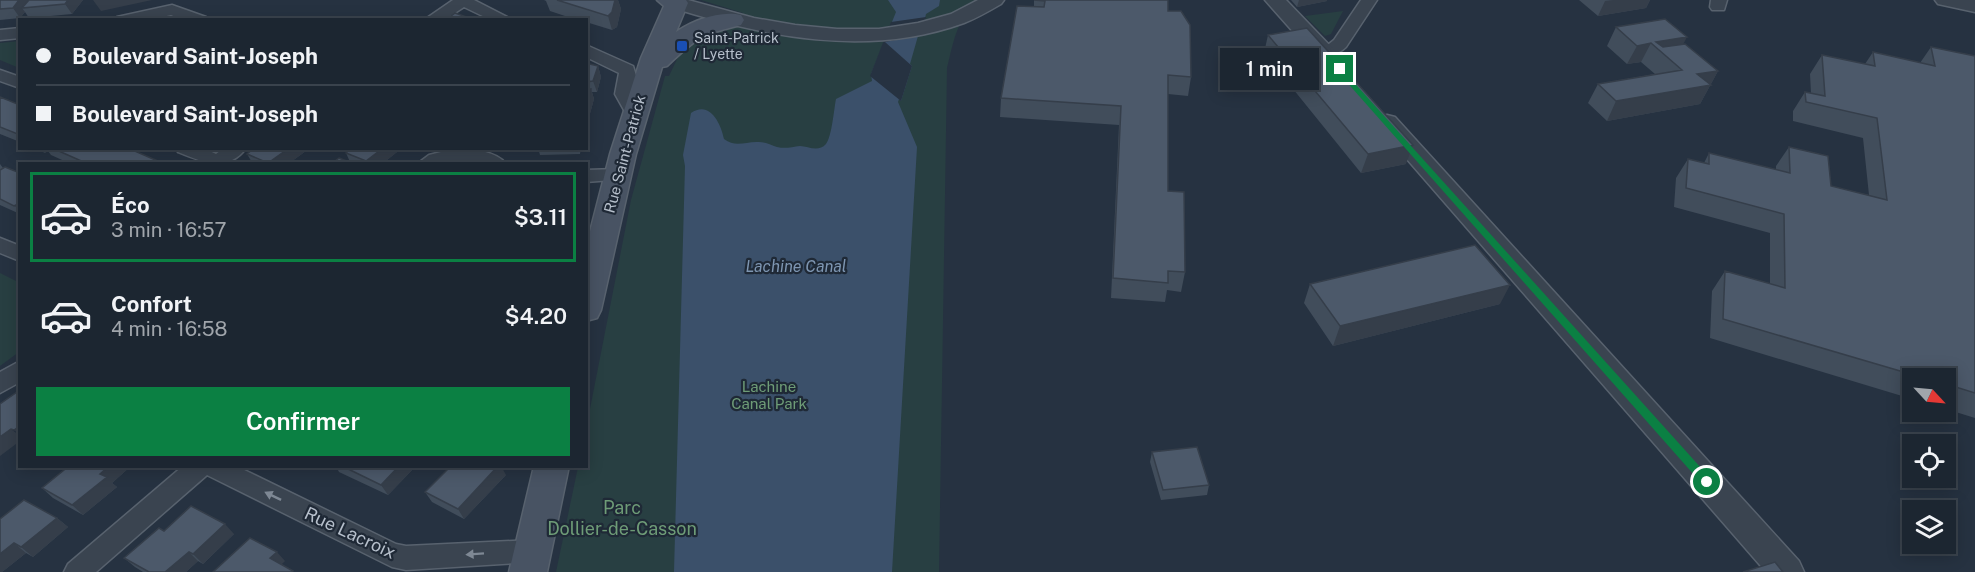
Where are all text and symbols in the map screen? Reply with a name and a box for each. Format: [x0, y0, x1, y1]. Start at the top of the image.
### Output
place label: Saint-Patrick / Lyette [694, 30, 779, 62]
marker: Saint-Patrick / Lyette [675, 39, 689, 53]
text: Boulevard Saint-Joseph [72, 43, 318, 69]
callout: 1 min [1220, 48, 1319, 90]
route end [1326, 55, 1353, 82]
text: 1 min [1246, 57, 1293, 81]
street label: Rue Saint-Patrick [601, 93, 648, 215]
text: Boulevard Saint-Joseph [72, 101, 318, 127]
icon: car [39, 190, 93, 244]
text: Éco [111, 192, 150, 218]
text: $3.11 [514, 204, 567, 230]
text: 3 min · 16:57 [111, 218, 226, 242]
water label: Lachine Canal [745, 257, 847, 276]
icon: car [39, 289, 93, 343]
text: Confort [111, 291, 192, 317]
text: $4.20 [505, 303, 567, 329]
text: 4 min · 16:58 [111, 317, 227, 341]
north arrow [1902, 368, 1956, 422]
map controls [1902, 368, 1956, 554]
park label: Lachine Canal Park [731, 378, 807, 412]
button: Confirmer [36, 387, 570, 456]
button: locate [1902, 434, 1956, 488]
route start [1693, 468, 1720, 495]
one-way arrow [264, 492, 281, 501]
park label: Parc Dollier-de-Casson [547, 497, 697, 539]
button: layers [1902, 500, 1956, 554]
street label: Rue Lacroix [301, 502, 399, 563]
one-way arrow [465, 549, 484, 558]

